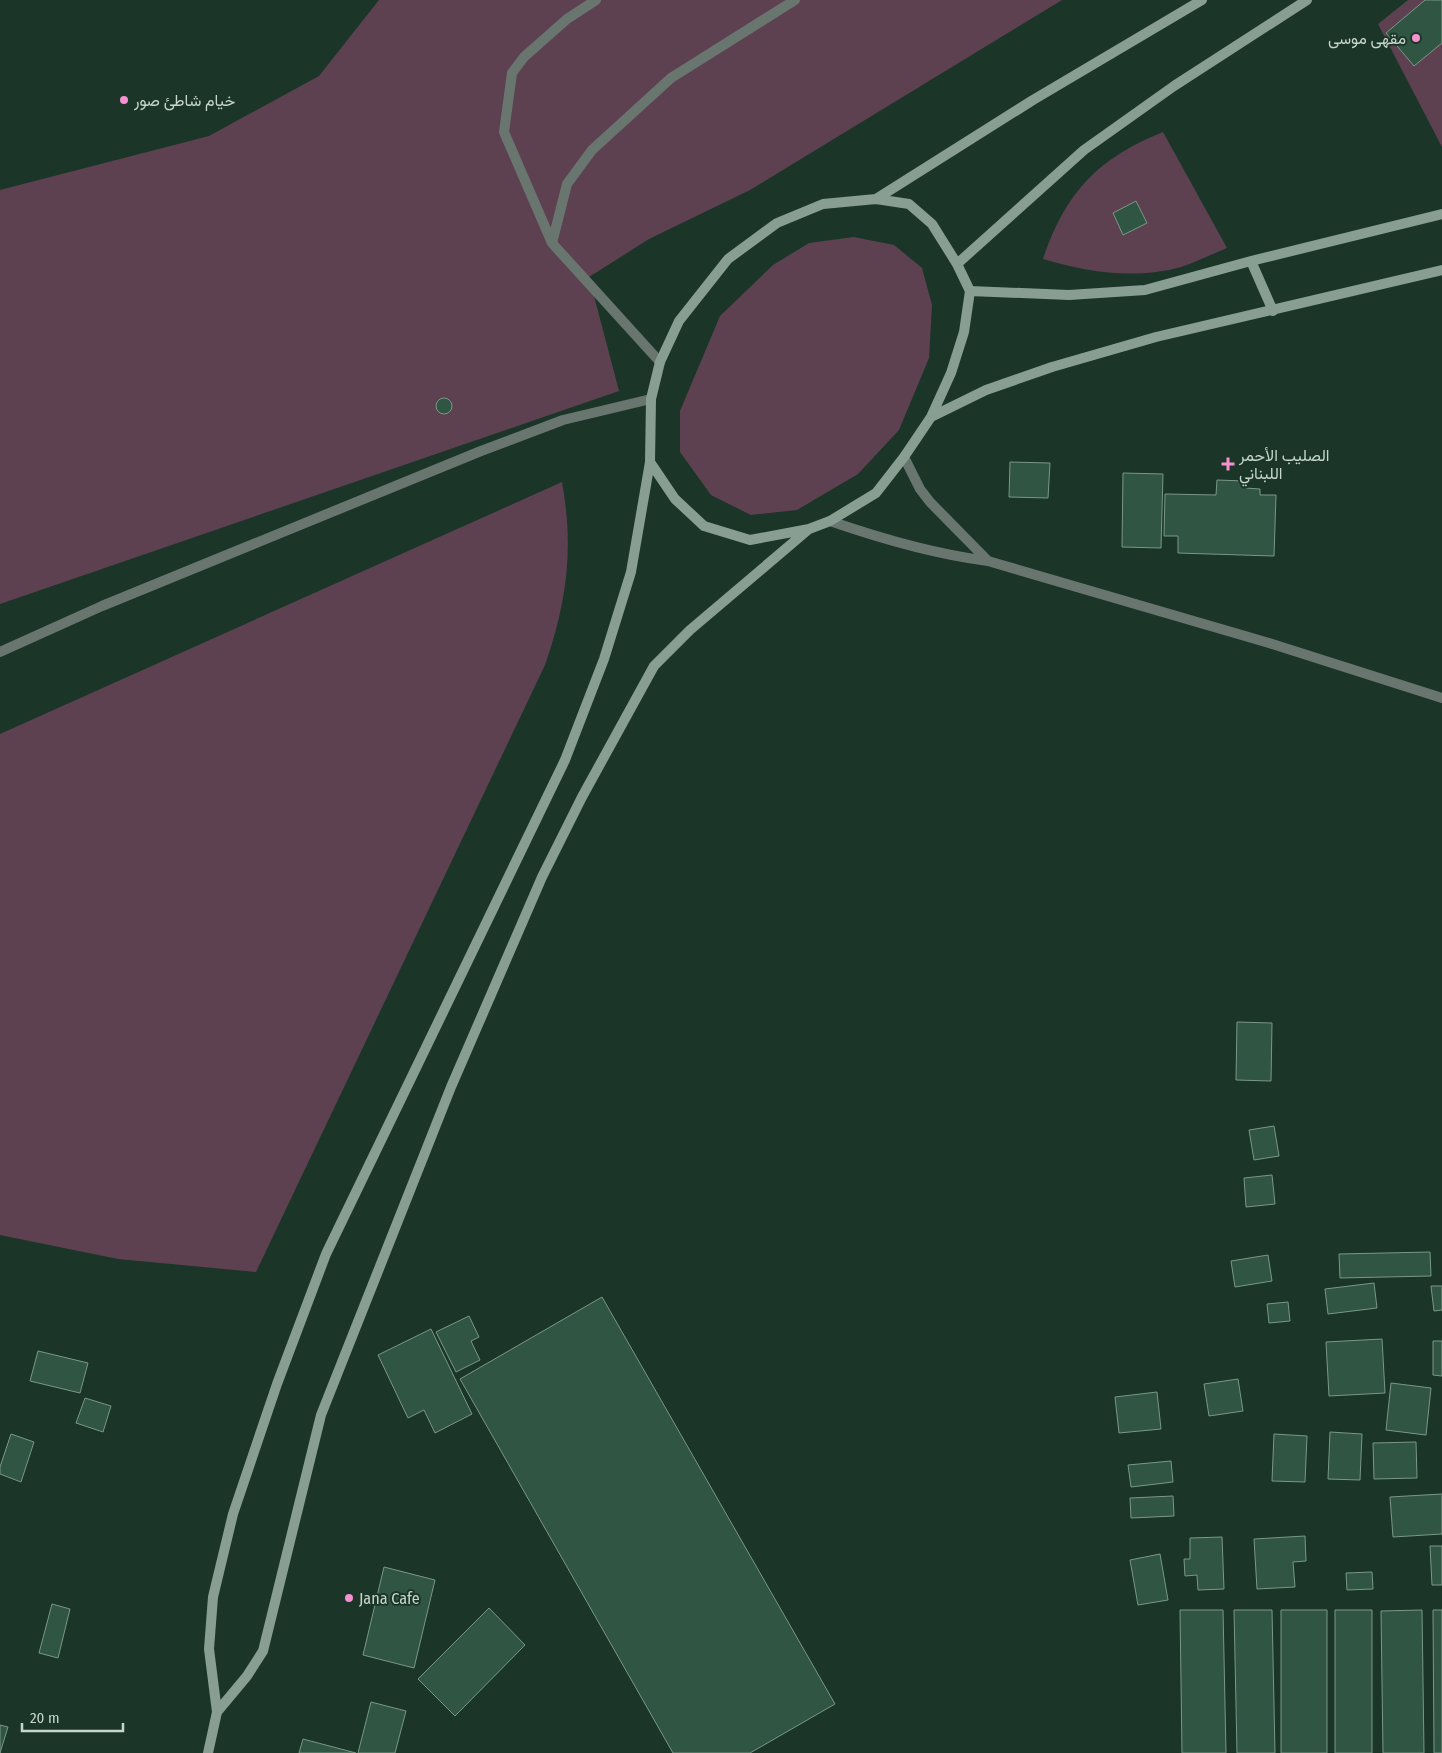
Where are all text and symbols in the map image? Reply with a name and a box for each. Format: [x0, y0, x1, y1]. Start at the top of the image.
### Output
place label: مقهى موسى [1328, 29, 1406, 49]
marker: مقهى موسى [1410, 32, 1422, 44]
place label: خيام شاطئ صور [133, 91, 236, 111]
marker: خيام شاطئ صور [118, 94, 130, 106]
place label: الصليب الأحمر اللبناني [1238, 446, 1329, 487]
marker: الصليب الأحمر اللبناني [1221, 457, 1235, 471]
place label: Jana Cafe [359, 1589, 420, 1608]
marker: Jana Cafe [343, 1592, 355, 1604]
scale bar [22, 1700, 124, 1732]
text: 20 m [30, 1709, 60, 1727]

